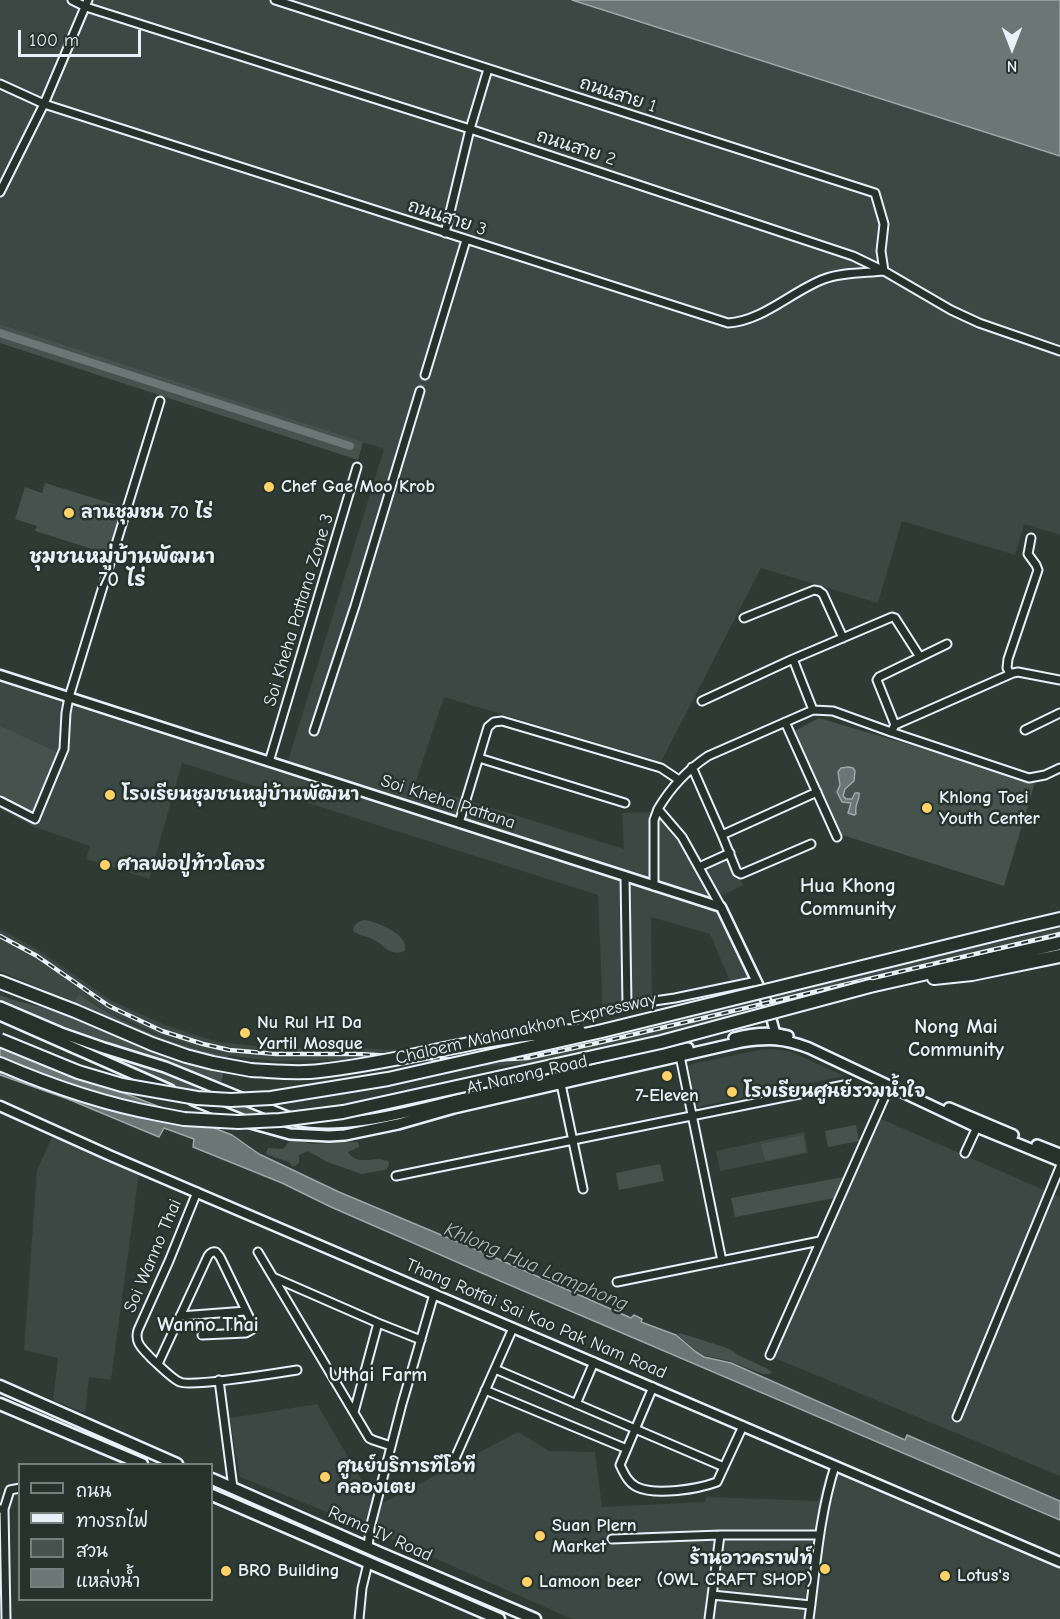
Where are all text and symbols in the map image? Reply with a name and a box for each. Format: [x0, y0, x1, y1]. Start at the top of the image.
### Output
scale bar [21, 18, 144, 56]
north arrow [982, 18, 1042, 78]
text: 100 m [29, 30, 79, 51]
text: N [1007, 57, 1017, 75]
street label: ถนนสาย 1 [577, 72, 659, 118]
street label: ถนนสาย 2 [534, 125, 618, 171]
street label: ถนนสาย 3 [405, 195, 489, 241]
place label: Chef Gae Moo Krob [281, 476, 435, 498]
marker: Chef Gae Moo Krob [262, 480, 276, 494]
place label: ลานชุมชน 70 ไร่ [81, 502, 213, 524]
marker: ลานชุมชน 70 ไร่ [62, 506, 76, 520]
street label: Soi Kheha Pattana Zone 3 [259, 511, 339, 709]
district label: ชุมชนหมู่บ้านพัฒนา 70 ไร่ [29, 545, 215, 592]
street label: Soi Kheha Pattana [378, 770, 518, 834]
place label: โรงเรียนชุมชนหมู่บ้านพัฒนา [122, 784, 359, 806]
place label: Khlong Toei Youth Center [939, 787, 1040, 830]
marker: โรงเรียนชุมชนหมู่บ้านพัฒนา [103, 788, 117, 802]
marker: Khlong Toei Youth Center [920, 801, 934, 815]
place label: ศาลพ่อปู่ท้าวโคจร [117, 854, 265, 876]
marker: ศาลพ่อปู่ท้าวโคจร [98, 858, 112, 872]
district label: Hua Khong Community [800, 874, 896, 921]
street label: Chaloem Mahanakhon Expressway [393, 988, 659, 1070]
place label: Nu Rul HI Da Yartil Mosque [257, 1012, 363, 1054]
district label: Nong Mai Community [908, 1015, 1004, 1062]
marker: Nu Rul HI Da Yartil Mosque [238, 1026, 252, 1040]
street label: At Narong Road [464, 1051, 590, 1099]
marker: 7-Eleven [660, 1069, 674, 1083]
place label: โรงเรียนศูนย์รวมน้ำใจ [744, 1081, 925, 1103]
place label: 7-Eleven [635, 1085, 699, 1107]
marker: โรงเรียนศูนย์รวมน้ำใจ [725, 1085, 739, 1099]
street label: Soi Wanno Thai [119, 1196, 187, 1316]
water label: Khlong Hua Lamphong [441, 1217, 631, 1317]
street label: Thang Rotfai Sai Kao Pak Nam Road [402, 1254, 670, 1384]
district label: Wanno Thai [157, 1313, 259, 1337]
district label: Uthai Farm [329, 1363, 427, 1387]
place label: ศูนย์บริการทีโอที คลองเตย [337, 1456, 476, 1498]
legend [18, 1463, 213, 1601]
marker: ศูนย์บริการทีโอที คลองเตย [318, 1470, 332, 1484]
text: ถนน [76, 1481, 111, 1502]
street label: Rama IV Road [325, 1501, 435, 1567]
text: ทางรถไฟ [76, 1511, 148, 1532]
place label: Suan Plern Market [552, 1515, 637, 1558]
marker: Suan Plern Market [533, 1529, 547, 1543]
text: สวน [76, 1541, 108, 1562]
place label: ร้านอาวคราฟท์ (OWL CRAFT SHOP) [656, 1548, 813, 1590]
place label: BRO Building [238, 1560, 340, 1582]
marker: ร้านอาวคราฟท์ (OWL CRAFT SHOP) [818, 1562, 832, 1576]
marker: BRO Building [219, 1564, 233, 1578]
place label: Lotus's [957, 1565, 1010, 1587]
marker: Lotus's [938, 1569, 952, 1583]
text: แหล่งน้ำ [76, 1571, 140, 1592]
place label: Lamoon beer [539, 1571, 641, 1593]
marker: Lamoon beer [520, 1575, 534, 1589]

